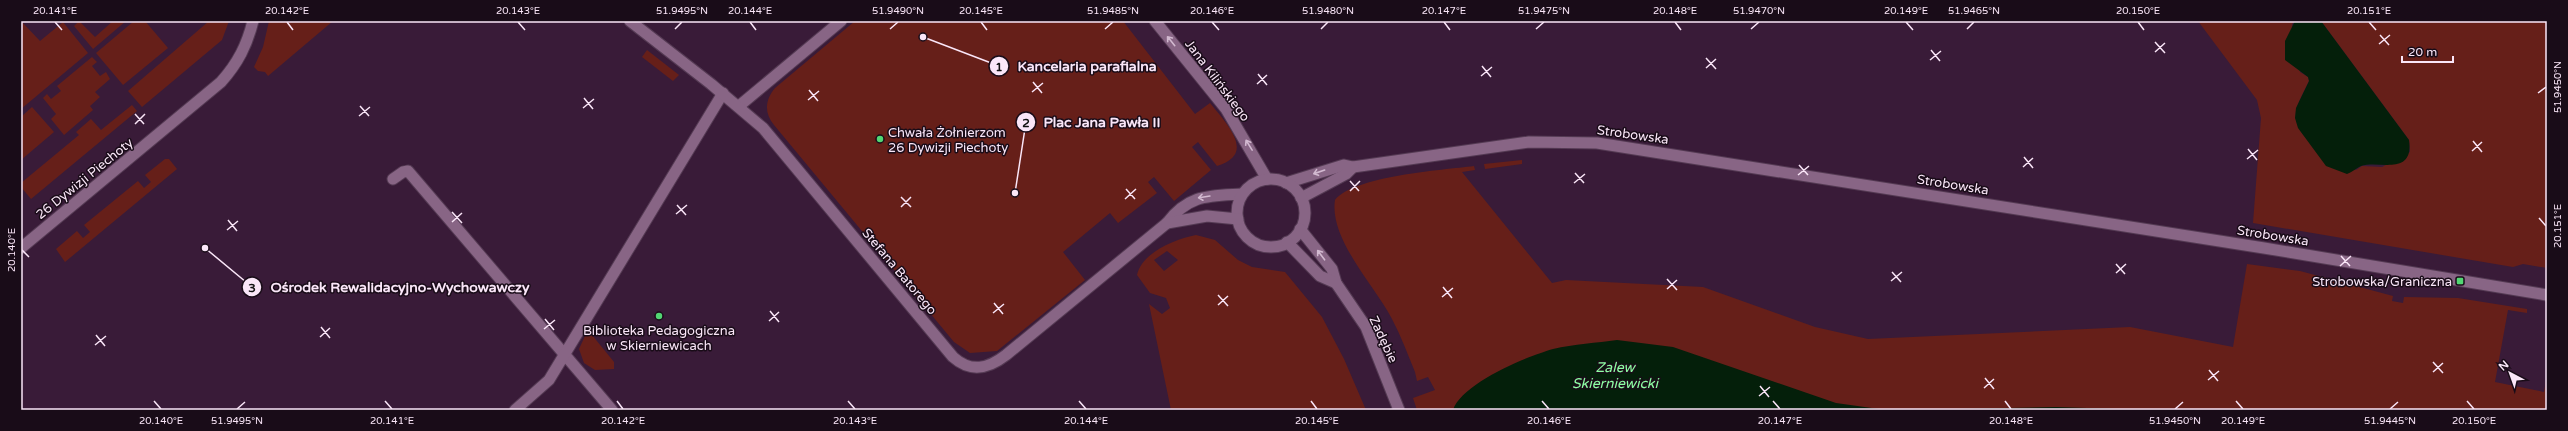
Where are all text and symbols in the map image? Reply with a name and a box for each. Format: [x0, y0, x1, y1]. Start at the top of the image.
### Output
text: 20.141°E [33, 5, 77, 17]
text: 20.142°E [265, 5, 309, 17]
text: 20.143°E [496, 5, 540, 17]
text: 51.9495°N [656, 5, 708, 17]
text: 20.144°E [728, 5, 772, 17]
text: 51.9490°N [872, 5, 924, 17]
text: 20.145°E [959, 5, 1003, 17]
text: 51.9485°N [1087, 5, 1139, 17]
text: 20.146°E [1190, 5, 1234, 17]
text: 51.9480°N [1302, 5, 1354, 17]
text: 20.147°E [1422, 5, 1466, 17]
text: 51.9475°N [1518, 5, 1570, 17]
text: 20.148°E [1653, 5, 1697, 17]
text: 51.9470°N [1733, 5, 1785, 17]
text: 20.149°E [1884, 5, 1928, 17]
text: 51.9465°N [1948, 5, 2000, 17]
text: 20.150°E [2116, 5, 2160, 17]
text: 20.151°E [2347, 5, 2391, 17]
one-way arrow [1167, 35, 1175, 46]
street label: Jana Kilińskiego [1181, 37, 1253, 125]
scale bar [2402, 38, 2453, 64]
text: 20 m [2408, 45, 2437, 59]
callout: Kancelaria parafialna [989, 53, 1164, 79]
text: Kancelaria parafialna [1017, 58, 1157, 75]
text: 1 [995, 60, 1003, 74]
text: 51.9450°N [2552, 61, 2564, 113]
callout: Plac Jana Pawła II [1016, 109, 1169, 135]
text: Plac Jana Pawła II [1043, 114, 1161, 131]
text: 2 [1022, 116, 1030, 130]
street label: Strobowska [1596, 122, 1670, 148]
place label: Chwała Żołnierzom 26 Dywizji Piechoty [888, 125, 1008, 156]
marker: Chwała Żołnierzom 26 Dywizji Piechoty [875, 134, 885, 144]
street label: 26 Dywizji Piechoty [33, 135, 136, 223]
one-way arrow [1244, 139, 1252, 151]
one-way arrow [1314, 168, 1326, 176]
street label: Strobowska [1916, 171, 1990, 199]
one-way arrow [1197, 194, 1210, 202]
text: 20.151°E [2552, 204, 2564, 248]
street label: Strobowska [2236, 222, 2310, 250]
street label: Stefana Batorego [858, 225, 940, 318]
text: 20.140°E [6, 228, 18, 272]
one-way arrow [1317, 249, 1325, 260]
callout: Ośrodek Rewalidacyjno-Wychowawczy [242, 274, 537, 300]
place label: Strobowska/Graniczna [2312, 274, 2452, 290]
marker: Strobowska/Graniczna [2455, 276, 2465, 286]
text: Ośrodek Rewalidacyjno-Wychowawczy [271, 279, 530, 296]
text: 3 [248, 281, 256, 295]
marker: Biblioteka Pedagogiczna w Skierniewicach [654, 311, 664, 321]
street label: Zadębie [1365, 313, 1401, 365]
place label: Biblioteka Pedagogiczna w Skierniewicach [583, 323, 735, 354]
north arrow [2490, 353, 2530, 393]
text: N [2496, 358, 2511, 374]
water label: Zalew Skierniewicki [1572, 359, 1659, 392]
text: 20.140°E [139, 415, 183, 427]
text: 51.9495°N [211, 415, 263, 427]
text: 20.141°E [370, 415, 414, 427]
text: 20.142°E [601, 415, 645, 427]
text: 20.143°E [833, 415, 877, 427]
text: 20.144°E [1064, 415, 1108, 427]
text: 20.145°E [1295, 415, 1339, 427]
text: 20.146°E [1527, 415, 1571, 427]
text: 20.147°E [1758, 415, 1802, 427]
text: 20.148°E [1989, 415, 2033, 427]
text: 51.9450°N [2149, 415, 2201, 427]
text: 20.149°E [2221, 415, 2265, 427]
text: 51.9445°N [2364, 415, 2416, 427]
text: 20.150°E [2452, 415, 2496, 427]

